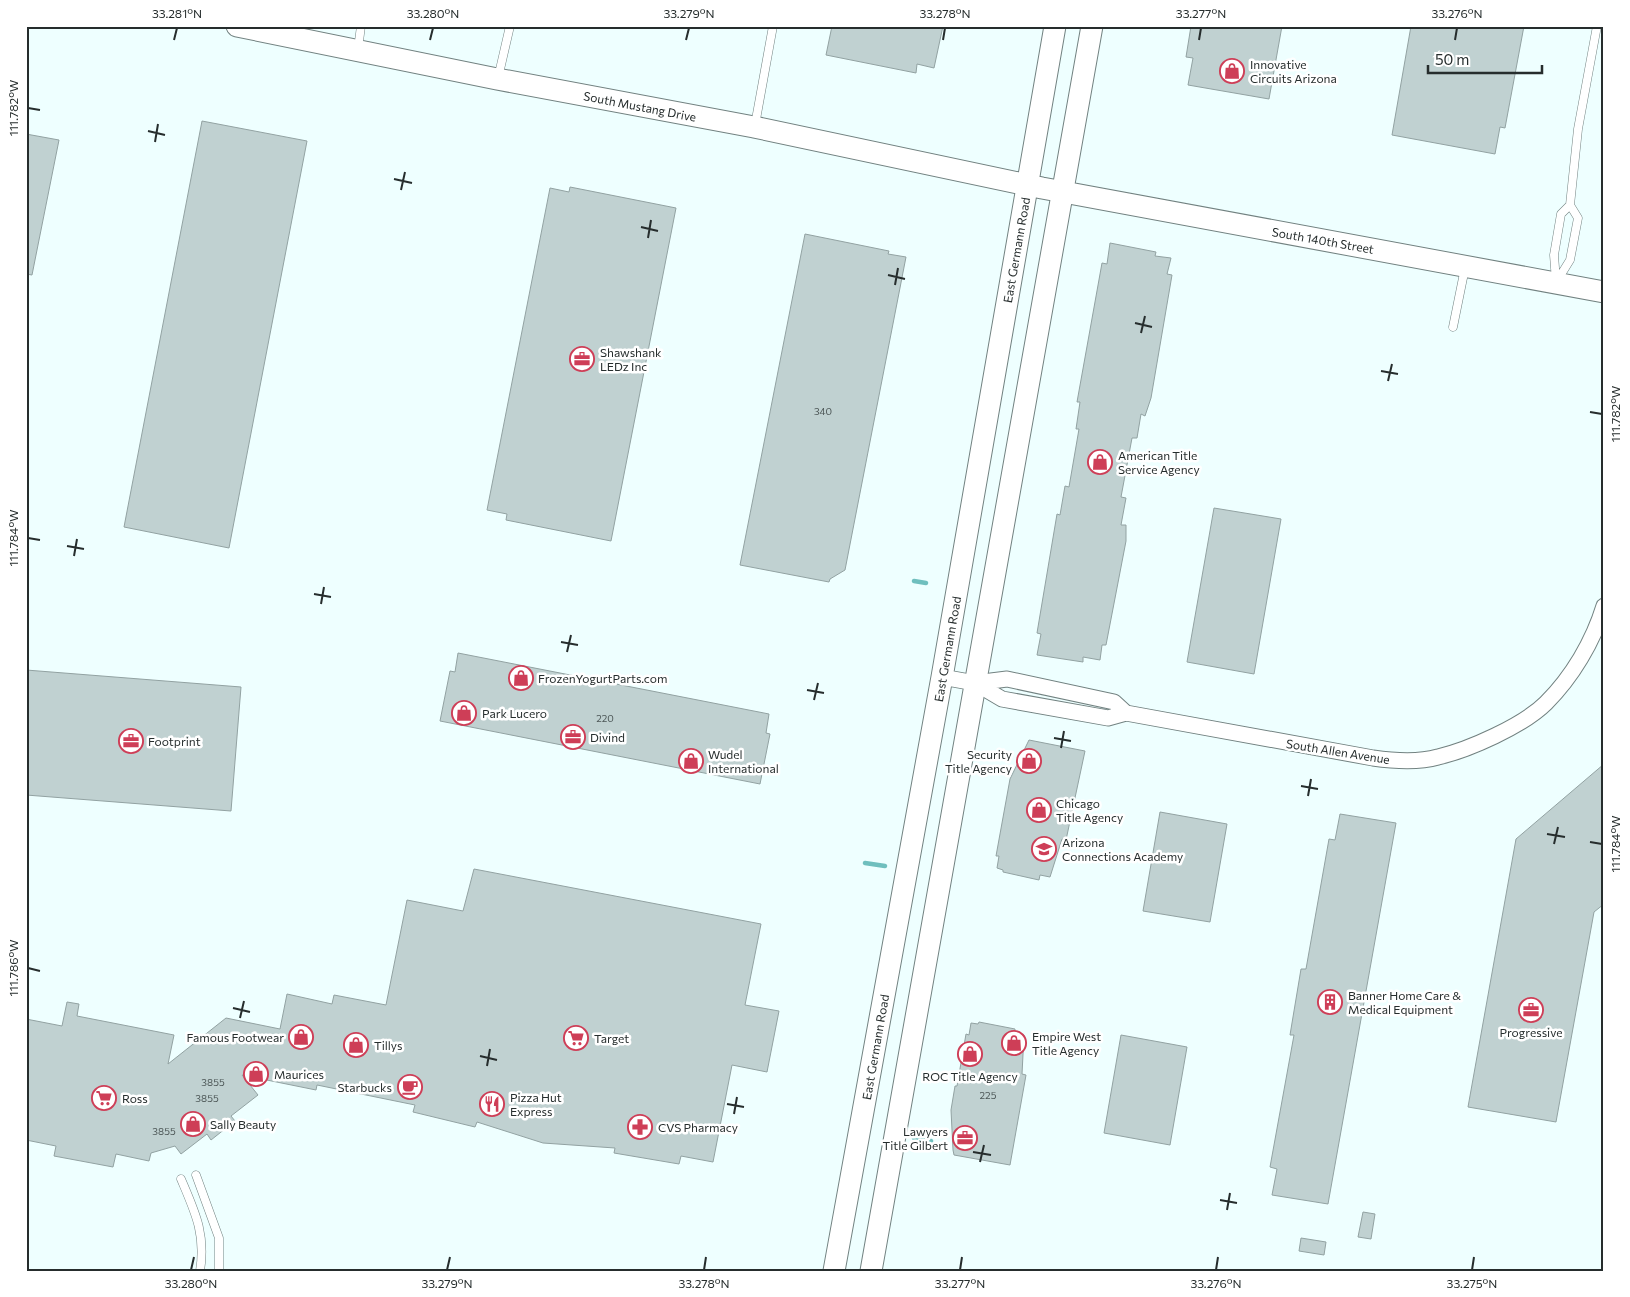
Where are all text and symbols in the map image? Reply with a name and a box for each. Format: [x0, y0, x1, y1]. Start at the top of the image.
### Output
text: 33.281°N [152, 6, 202, 20]
text: 33.280°N [407, 6, 459, 20]
text: 33.279°N [663, 6, 715, 20]
text: 33.278°N [919, 6, 971, 20]
text: 33.277°N [1176, 6, 1226, 20]
text: 33.276°N [1431, 6, 1483, 20]
scale bar [1428, 42, 1541, 74]
text: 50 m [1435, 50, 1469, 68]
place label: Innovative Circuits Arizona [1250, 57, 1337, 85]
shop icon: Innovative Circuits Arizona [1219, 58, 1245, 84]
text: 111.782°W [6, 80, 20, 136]
street label: South Mustang Drive [582, 88, 698, 124]
street label: East Germann Road [1000, 196, 1032, 304]
street label: South 140th Street [1271, 224, 1375, 256]
place label: Shawshank LEDz Inc [600, 345, 662, 373]
office icon: Shawshank LEDz Inc [569, 346, 595, 372]
text: 111.782°W [1608, 386, 1622, 442]
house number: 340 [814, 405, 832, 417]
place label: American Title Service Agency [1118, 448, 1200, 476]
shop icon: American Title Service Agency [1087, 449, 1113, 475]
text: 111.784°W [6, 510, 20, 566]
street label: East Germann Road [931, 595, 963, 703]
shop icon: FrozenYogurtParts.com [508, 665, 534, 691]
place label: FrozenYogurtParts.com [538, 671, 667, 685]
shop icon: Park Lucero [451, 700, 477, 726]
place label: Park Lucero [482, 706, 547, 720]
house number: 220 [596, 712, 614, 724]
office icon: Divind [560, 724, 586, 750]
office icon: Footprint [118, 728, 144, 754]
place label: Divind [590, 730, 625, 744]
place label: Footprint [148, 734, 201, 748]
street label: South Allen Avenue [1285, 736, 1391, 766]
place label: Wudel International [708, 747, 779, 775]
place label: Security Title Agency [945, 747, 1012, 775]
shop icon: Wudel International [678, 748, 704, 774]
shop icon: Security Title Agency [1016, 748, 1042, 774]
place label: Chicago Title Agency [1056, 796, 1123, 824]
shop icon: Chicago Title Agency [1026, 797, 1052, 823]
text: 111.784°W [1608, 816, 1622, 872]
place label: Arizona Connections Academy [1062, 835, 1183, 863]
school or university icon: Arizona Connections Academy [1031, 836, 1057, 862]
text: 111.786°W [6, 940, 20, 996]
place label: Banner Home Care & Medical Equipment [1348, 988, 1461, 1016]
building icon: Banner Home Care & Medical Equipment [1317, 989, 1343, 1015]
street label: East Germann Road [859, 993, 891, 1101]
office icon: Progressive [1518, 997, 1544, 1023]
shop icon: Famous Footwear [288, 1024, 314, 1050]
supermarket icon: Target [563, 1025, 589, 1051]
place label: Progressive [1500, 1025, 1562, 1039]
place label: Empire West Title Agency [1032, 1029, 1101, 1057]
place label: Famous Footwear [186, 1030, 284, 1044]
shop icon: Empire West Title Agency [1001, 1030, 1027, 1056]
place label: Target [594, 1031, 629, 1045]
shop icon: Tillys [343, 1032, 369, 1058]
place label: Tillys [374, 1038, 402, 1052]
shop icon: ROC Title Agency [957, 1041, 983, 1067]
shop icon: Maurices [243, 1061, 269, 1087]
place label: Maurices [274, 1067, 324, 1081]
place label: ROC Title Agency [922, 1069, 1018, 1083]
cafe icon: Starbucks [397, 1074, 423, 1100]
house number: 3855 [201, 1076, 225, 1088]
place label: Starbucks [337, 1080, 392, 1094]
supermarket icon: Ross [91, 1085, 117, 1111]
house number: 225 [980, 1089, 997, 1101]
place label: Pizza Hut Express [510, 1090, 562, 1118]
place label: Ross [122, 1091, 148, 1105]
restaurant icon: Pizza Hut Express [479, 1091, 505, 1117]
house number: 3855 [195, 1092, 219, 1104]
shop icon: Sally Beauty [180, 1111, 206, 1137]
pharmacy icon: CVS Pharmacy [627, 1114, 653, 1140]
place label: Sally Beauty [210, 1117, 276, 1131]
place label: CVS Pharmacy [658, 1120, 738, 1134]
place label: Lawyers Title Gilbert [883, 1124, 948, 1152]
house number: 3855 [152, 1125, 176, 1137]
office icon: Lawyers Title Gilbert [952, 1125, 978, 1151]
text: 33.280°N [165, 1276, 217, 1290]
text: 33.279°N [421, 1276, 473, 1290]
text: 33.278°N [678, 1276, 730, 1290]
text: 33.277°N [935, 1276, 985, 1290]
text: 33.276°N [1190, 1276, 1242, 1290]
text: 33.275°N [1447, 1276, 1497, 1290]

